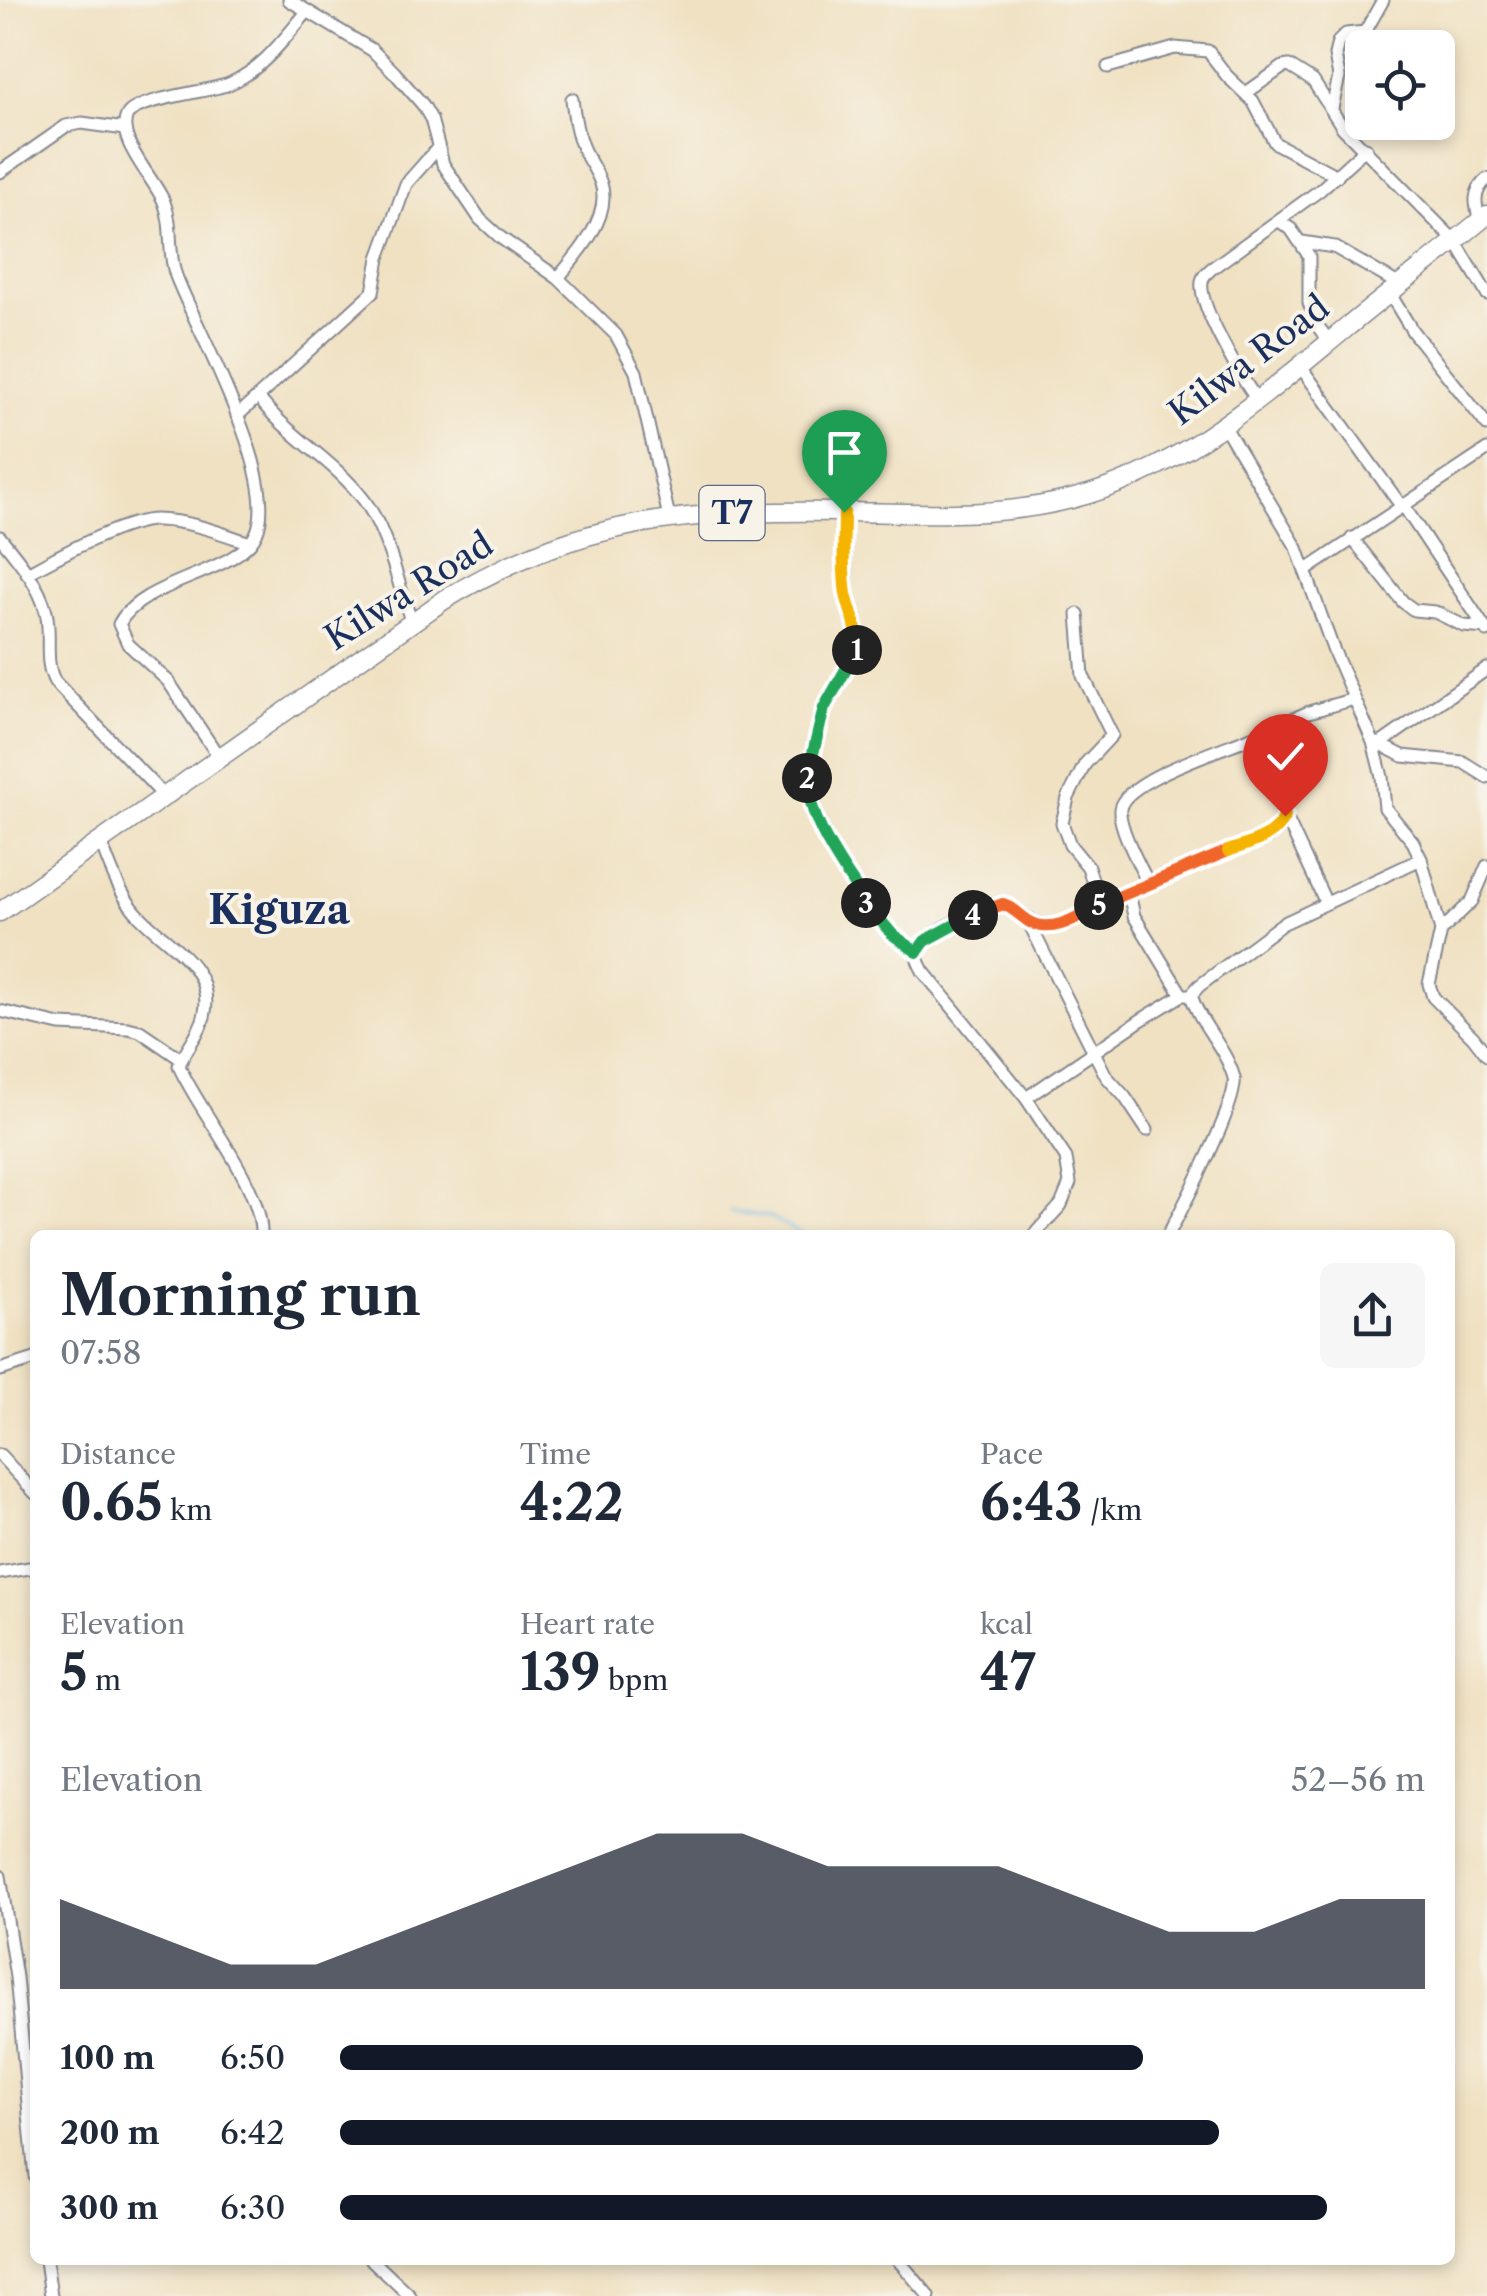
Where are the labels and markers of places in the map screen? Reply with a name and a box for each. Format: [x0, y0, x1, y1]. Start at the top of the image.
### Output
pin [802, 410, 887, 513]
pin: 1 [832, 625, 882, 675]
pin [1243, 714, 1328, 817]
pin: 2 [782, 753, 832, 803]
pin: 3 [841, 878, 891, 928]
pin: 5 [1074, 880, 1124, 930]
pin: 4 [948, 890, 998, 940]

